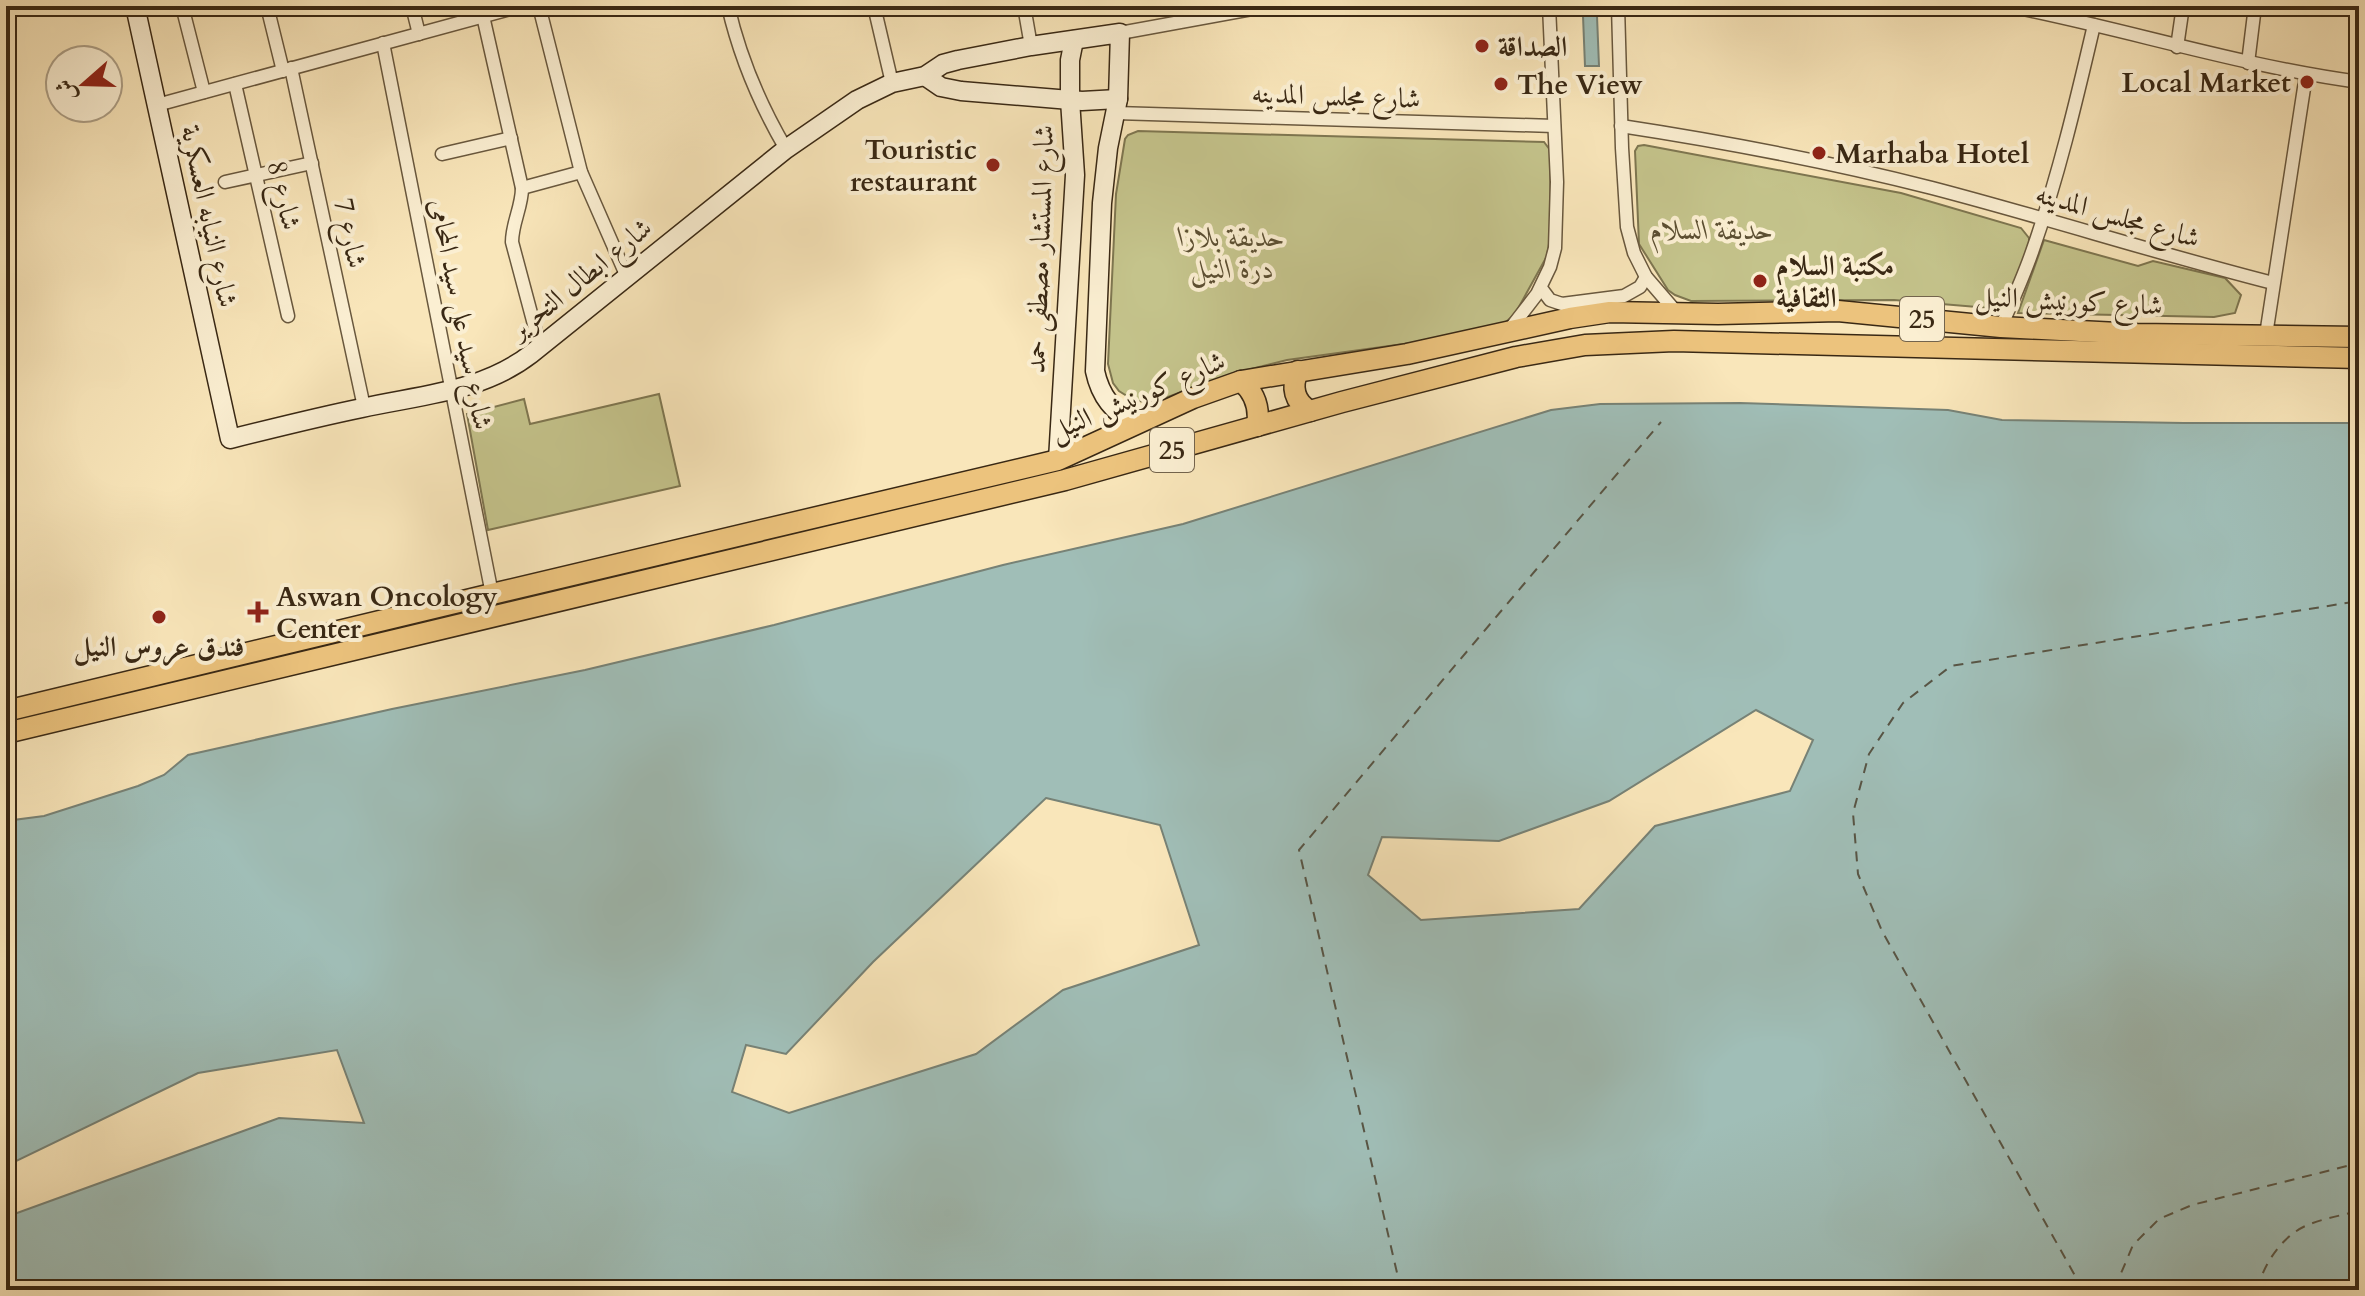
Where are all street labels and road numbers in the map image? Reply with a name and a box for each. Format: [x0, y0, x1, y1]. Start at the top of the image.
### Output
street label: شارع مجلس المدينه [1251, 74, 1421, 122]
street label: شارع النيابه العسكرية [167, 121, 247, 312]
street label: شارع المستشار مصطفى حمد [1017, 124, 1067, 374]
street label: شارع 8 [254, 157, 310, 235]
street label: شارع مجلس المدينه [2030, 174, 2204, 261]
street label: شارع 7 [320, 195, 376, 272]
street label: شارع سيد على سيد المحامى [416, 196, 502, 434]
street label: شارع ابطال التحرير [499, 209, 663, 353]
street label: شارع كورنيش النيل [1974, 277, 2164, 329]
road number: 25 [1900, 297, 1944, 341]
street label: شارع كورنيش النيل [1044, 342, 1233, 454]
road number: 25 [1150, 428, 1194, 472]

